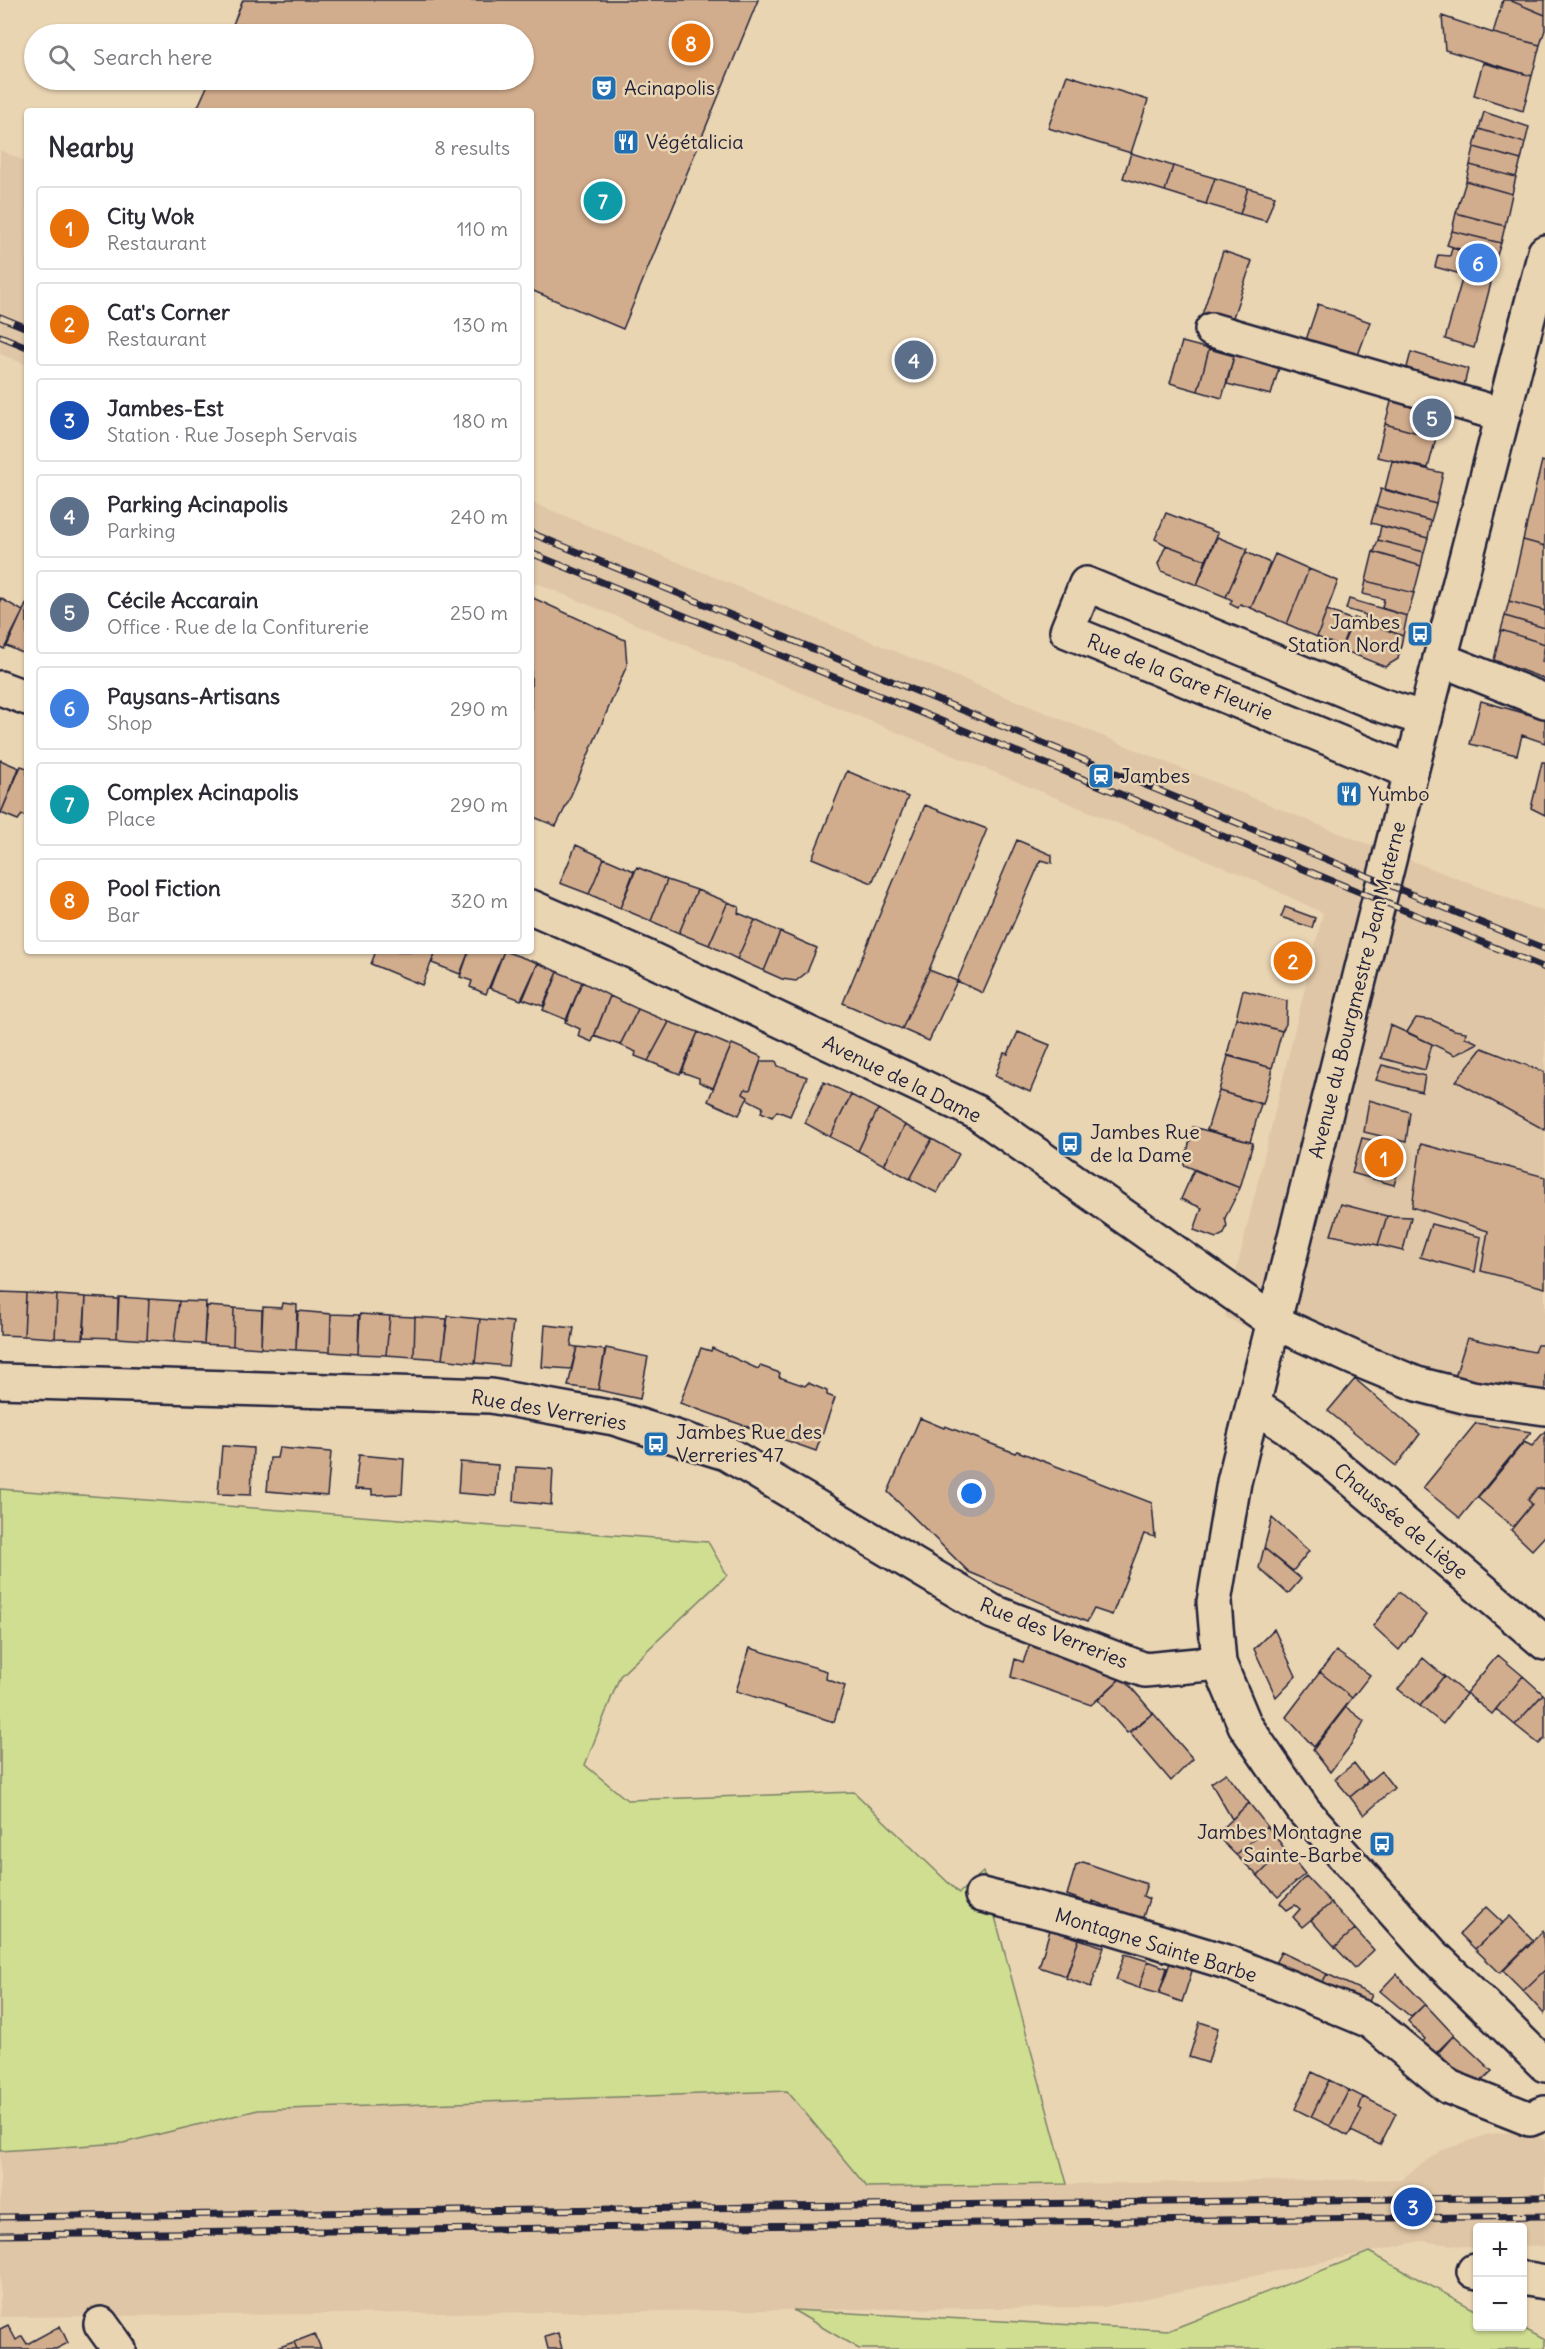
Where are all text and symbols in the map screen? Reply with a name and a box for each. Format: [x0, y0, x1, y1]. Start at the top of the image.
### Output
pin: 8 [672, 20, 710, 66]
search box [24, 24, 534, 90]
icon: search [45, 41, 78, 74]
text: Search here [93, 43, 212, 71]
theatre icon: Acinapolis [589, 73, 619, 103]
place label: Acinapolis [624, 75, 715, 100]
restaurant icon: Végétalicia [611, 127, 641, 157]
place label: Végétalicia [646, 129, 744, 154]
text: Nearby [48, 131, 134, 164]
text: 8 results [434, 135, 510, 160]
pin: 7 [584, 178, 622, 224]
text: City Wok [107, 202, 194, 230]
text: 1 [66, 216, 73, 241]
text: 110 m [457, 216, 508, 241]
text: Restaurant [107, 230, 206, 255]
pin: 6 [1458, 240, 1498, 286]
text: Cat's Corner [107, 298, 230, 326]
text: 2 [64, 312, 75, 337]
text: 130 m [453, 312, 508, 337]
text: Restaurant [107, 326, 206, 351]
pin: 4 [894, 338, 934, 382]
text: Jambes-Est [107, 394, 224, 422]
pin: 5 [1412, 396, 1452, 440]
text: 3 [64, 408, 75, 433]
text: 180 m [453, 408, 508, 433]
text: Station · Rue Joseph Servais [107, 422, 357, 447]
text: Parking Acinapolis [107, 490, 288, 518]
text: 4 [64, 504, 75, 529]
text: 240 m [450, 504, 508, 529]
text: Parking [107, 518, 176, 543]
text: Cécile Accarain [107, 586, 259, 614]
text: 5 [64, 600, 75, 625]
text: 250 m [450, 600, 508, 625]
place label: Jambes Station Nord [1288, 609, 1400, 657]
text: Office · Rue de la Confiturerie [107, 614, 369, 639]
bus stop icon: Jambes Station Nord [1405, 619, 1435, 649]
street label: Rue de la Gare Fleurie [1084, 628, 1277, 725]
text: Paysans-Artisans [107, 682, 280, 710]
text: 6 [64, 696, 75, 721]
text: 290 m [450, 696, 508, 721]
text: Shop [107, 710, 152, 735]
station icon: Jambes [1086, 761, 1116, 791]
place label: Jambes [1120, 763, 1190, 788]
text: Complex Acinapolis [107, 778, 299, 806]
restaurant icon: Yumbo [1334, 779, 1364, 809]
place label: Yumbo [1368, 781, 1430, 806]
text: 7 [65, 792, 74, 817]
text: 290 m [450, 792, 508, 817]
text: Place [107, 806, 155, 831]
street label: Avenue du Bourgmestre Jean Materne [1302, 819, 1411, 1161]
text: Pool Fiction [107, 874, 221, 902]
text: 8 [64, 888, 75, 913]
text: 320 m [450, 888, 508, 913]
text: Bar [107, 902, 140, 927]
pin: 2 [1274, 938, 1312, 984]
street label: Avenue de la Dame [819, 1029, 986, 1128]
place label: Jambes Rue de la Dame [1090, 1119, 1200, 1167]
bus stop icon: Jambes Rue de la Dame [1055, 1129, 1085, 1159]
pin: 1 [1364, 1136, 1404, 1180]
street label: Rue des Verreries [469, 1384, 629, 1435]
place label: Jambes Rue des Verreries 47 [676, 1419, 822, 1467]
bus stop icon: Jambes Rue des Verreries 47 [641, 1429, 671, 1459]
street label: Chaussée de Liège [1329, 1457, 1474, 1584]
your location [957, 1479, 986, 1508]
street label: Rue des Verreries [976, 1591, 1132, 1674]
place label: Jambes Montagne Sainte-Barbe [1197, 1819, 1362, 1867]
bus stop icon: Jambes Montagne Sainte-Barbe [1367, 1829, 1397, 1859]
street label: Montagne Sainte Barbe [1052, 1902, 1260, 1987]
pin: 3 [1394, 2184, 1432, 2230]
map controls [1473, 2223, 1527, 2331]
button: + [1473, 2223, 1527, 2277]
button: − [1473, 2277, 1527, 2331]

